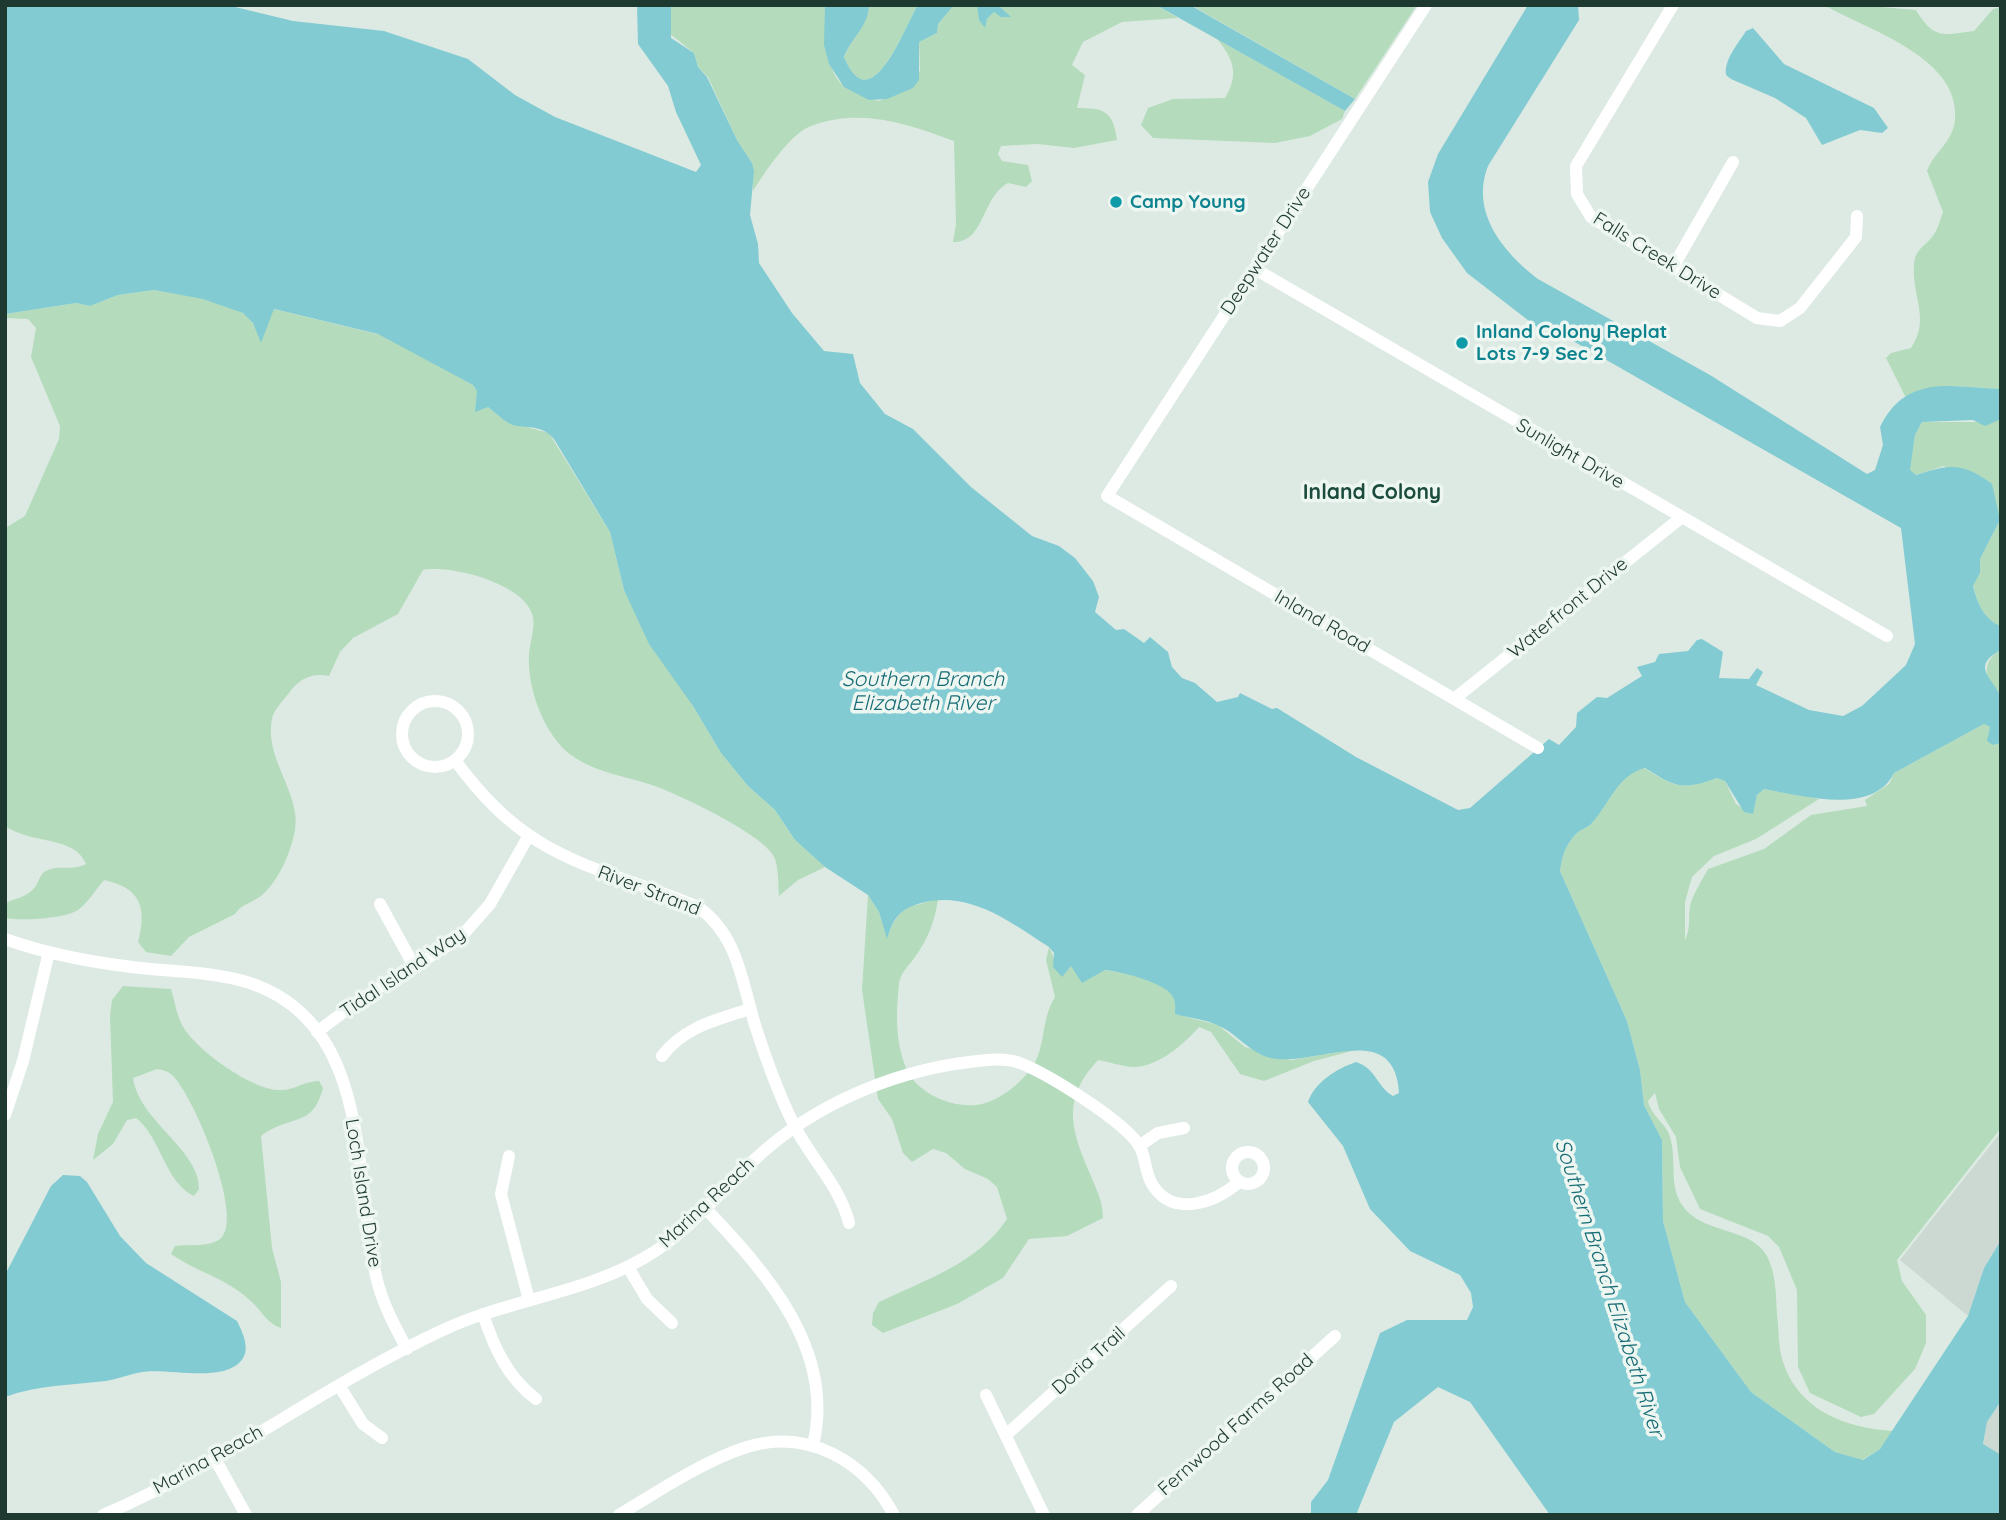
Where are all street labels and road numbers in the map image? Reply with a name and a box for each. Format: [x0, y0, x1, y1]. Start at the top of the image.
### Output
street label: Deepwater Drive [1216, 183, 1316, 319]
street label: Falls Creek Drive [1589, 207, 1725, 305]
street label: Sunlight Drive [1512, 414, 1628, 494]
street label: Waterfront Drive [1503, 553, 1633, 663]
street label: Inland Road [1270, 586, 1374, 658]
street label: River Strand [594, 861, 704, 921]
street label: Tidal Island Way [336, 923, 470, 1023]
street label: Loch Island Drive [340, 1117, 386, 1269]
street label: Marina Reach [655, 1153, 759, 1253]
street label: Doria Trail [1048, 1322, 1130, 1400]
street label: Fernwood Farms Road [1154, 1349, 1318, 1501]
street label: Marina Reach [149, 1420, 267, 1500]

